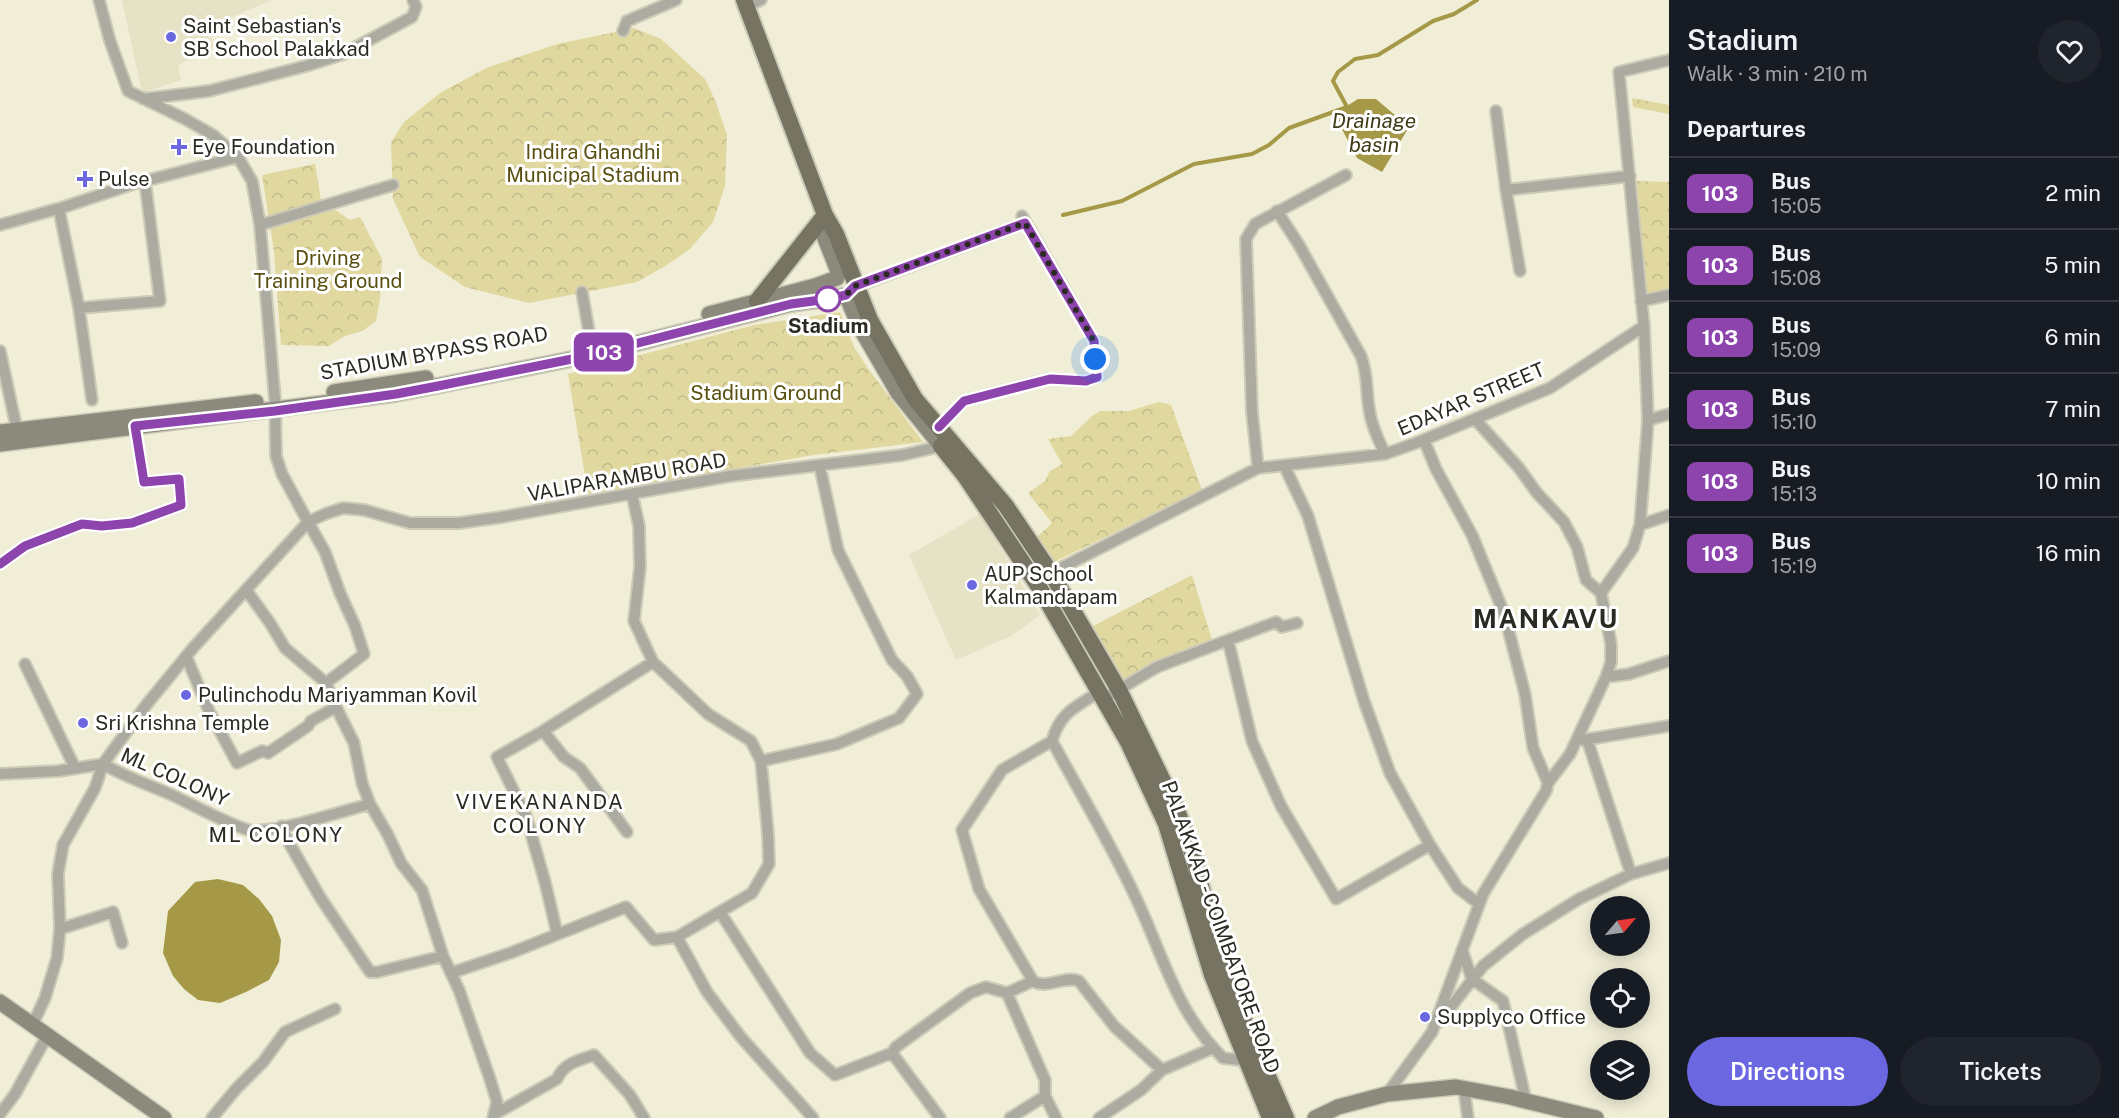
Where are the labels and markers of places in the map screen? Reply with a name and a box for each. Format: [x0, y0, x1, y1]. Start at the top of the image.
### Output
place label: Saint Sebastian's SB School Palakkad [183, 14, 370, 61]
marker: Saint Sebastian's SB School Palakkad [164, 30, 178, 44]
place label: Eye Foundation [192, 135, 335, 159]
marker: Eye Foundation [170, 138, 188, 156]
place label: Pulse [98, 167, 150, 191]
marker: Pulse [76, 170, 94, 188]
marker: Stadium [815, 286, 841, 312]
place label: Stadium [788, 314, 868, 338]
place label: AUP School Kalmandapam [984, 562, 1118, 609]
marker: AUP School Kalmandapam [965, 578, 979, 592]
place label: Pulinchodu Mariyamman Kovil [198, 683, 477, 707]
marker: Pulinchodu Mariyamman Kovil [179, 688, 193, 702]
place label: Sri Krishna Temple [95, 711, 269, 735]
marker: Sri Krishna Temple [76, 716, 90, 730]
place label: Supplyco Office [1437, 1005, 1586, 1029]
marker: Supplyco Office [1418, 1010, 1432, 1024]

